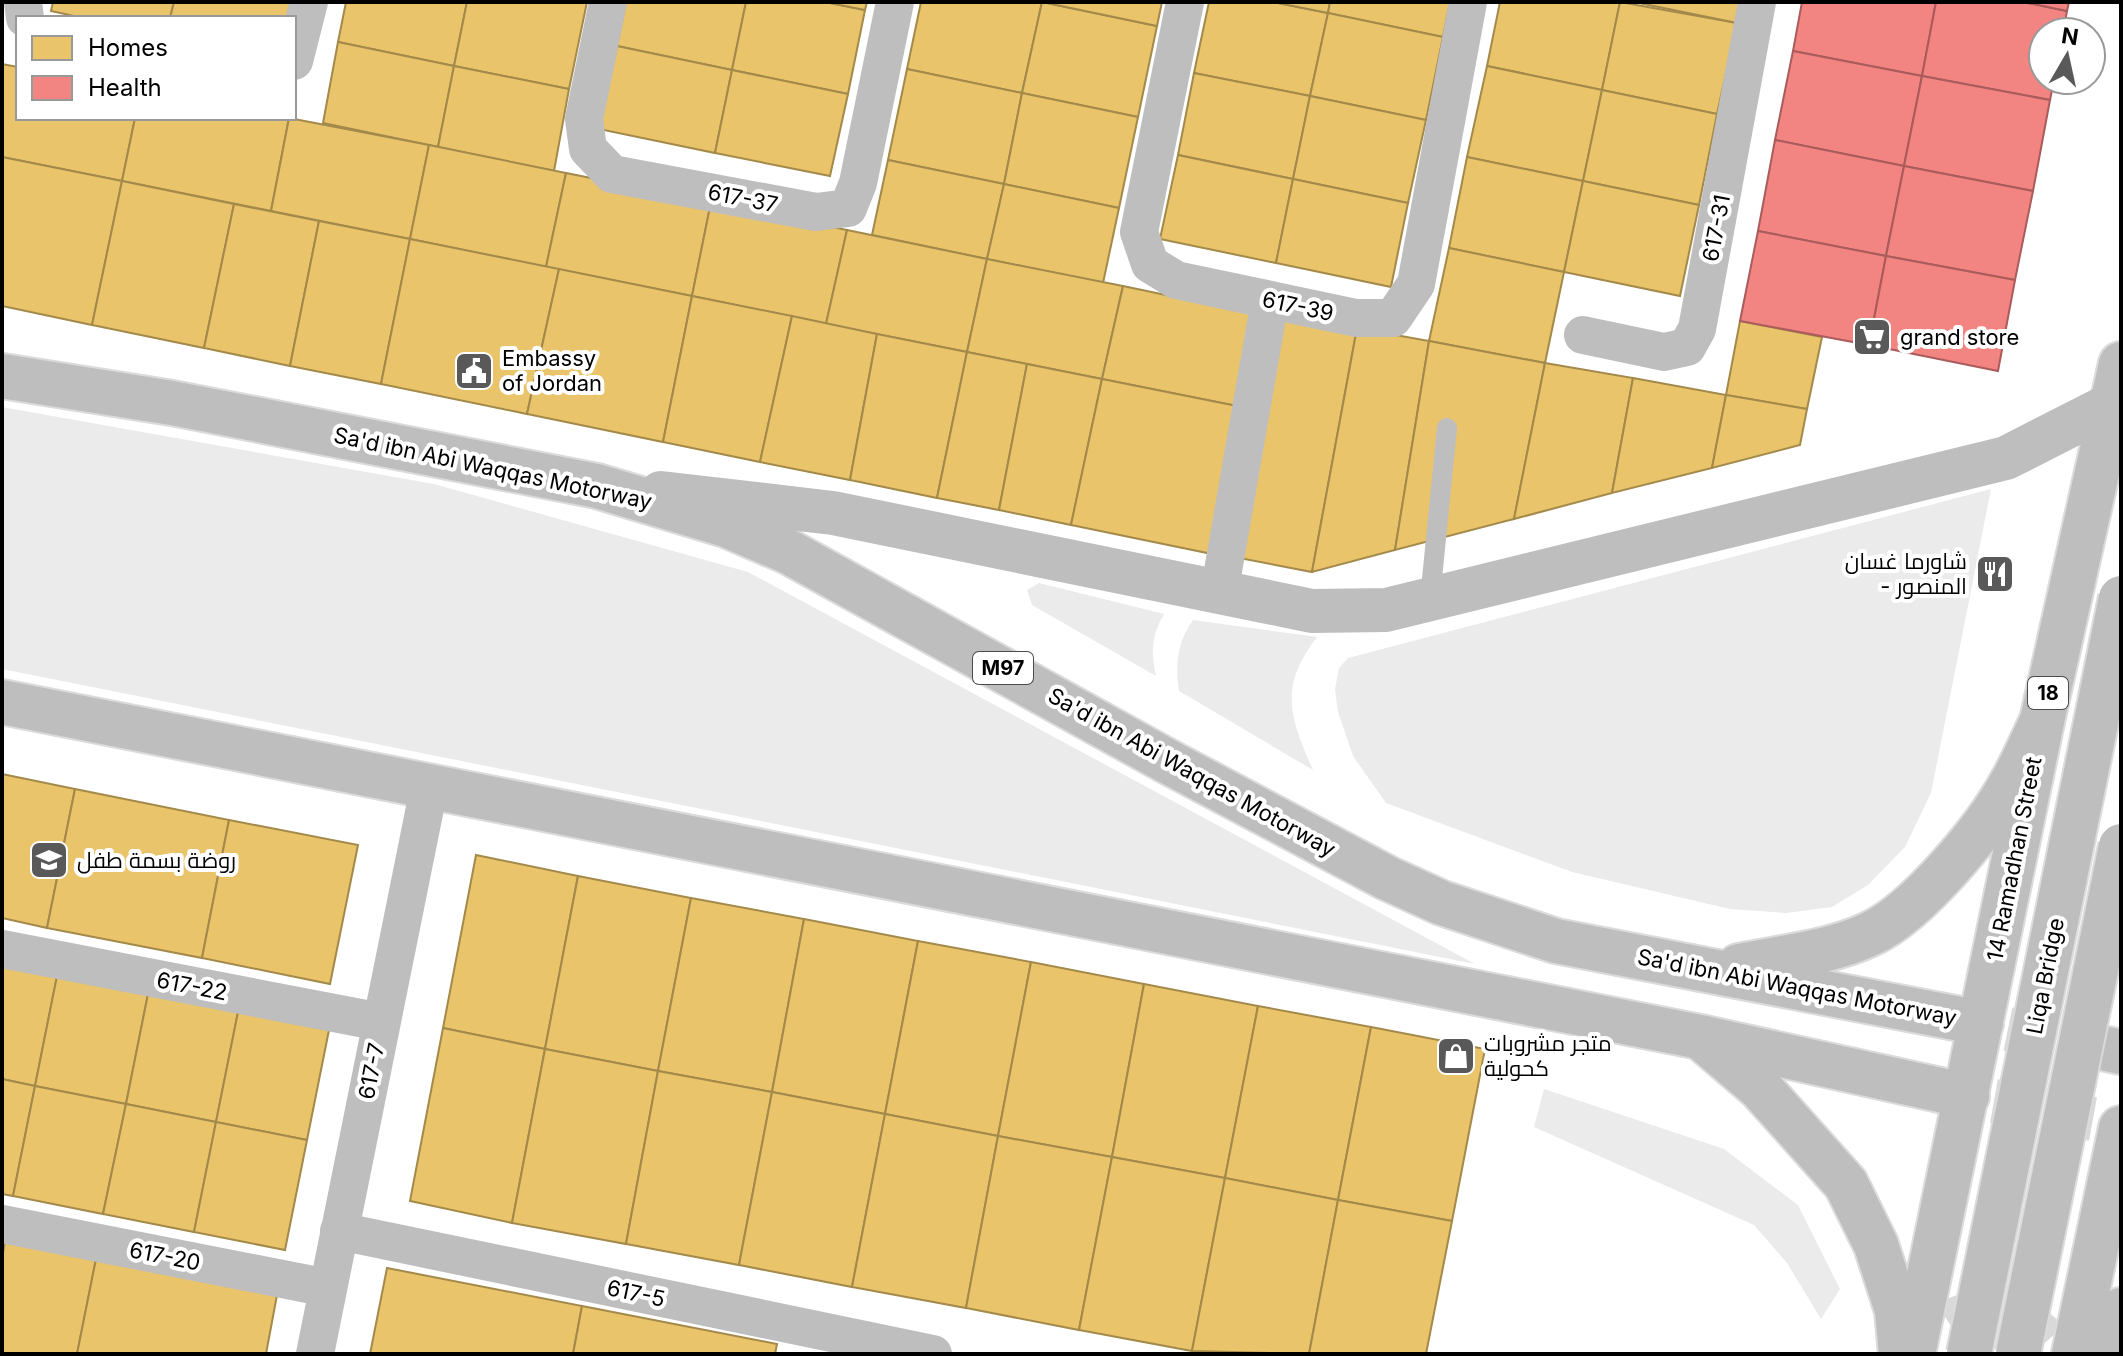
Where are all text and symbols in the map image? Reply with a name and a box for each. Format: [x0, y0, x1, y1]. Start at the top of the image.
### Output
legend [16, 16, 296, 120]
north arrow [2027, 16, 2107, 96]
text: N [2060, 22, 2080, 50]
text: Homes [88, 33, 168, 62]
text: Health [88, 73, 162, 102]
street label: 617-37 [706, 178, 780, 218]
street label: 617-31 [1697, 192, 1735, 264]
street label: 617-39 [1260, 286, 1336, 326]
supermarket icon: grand store [1851, 316, 1893, 358]
place label: grand store [1900, 324, 2019, 350]
place label: Embassy of Jordan [502, 345, 602, 396]
public building icon: Embassy of Jordan [453, 350, 495, 392]
street label: Sa'd ibn Abi Waqqas Motorway [332, 422, 654, 514]
place label: شاورما غسان - المنصور [1845, 548, 1967, 599]
restaurant icon: شاورما غسان - المنصور [1974, 553, 2016, 595]
road number: M97 [973, 652, 1033, 684]
road number: 18 [2028, 677, 2068, 709]
street label: Sa'd ibn Abi Waqqas Motorway [1044, 682, 1340, 862]
street label: 14 Ramadhan Street [1981, 755, 2047, 963]
school or university icon: روضة بسمة طفل [28, 839, 70, 881]
place label: روضة بسمة طفل [77, 847, 236, 874]
street label: Liqa Bridge [2021, 916, 2069, 1036]
street label: Sa'd ibn Abi Waqqas Motorway [1635, 943, 1959, 1031]
street label: 617-22 [155, 966, 229, 1006]
place label: متجر مشروبات كحولية [1484, 1030, 1612, 1081]
shop icon: متجر مشروبات كحولية [1435, 1035, 1477, 1077]
street label: 617-7 [353, 1040, 389, 1102]
street label: 617-20 [127, 1236, 203, 1276]
street label: 617-5 [605, 1274, 667, 1312]

